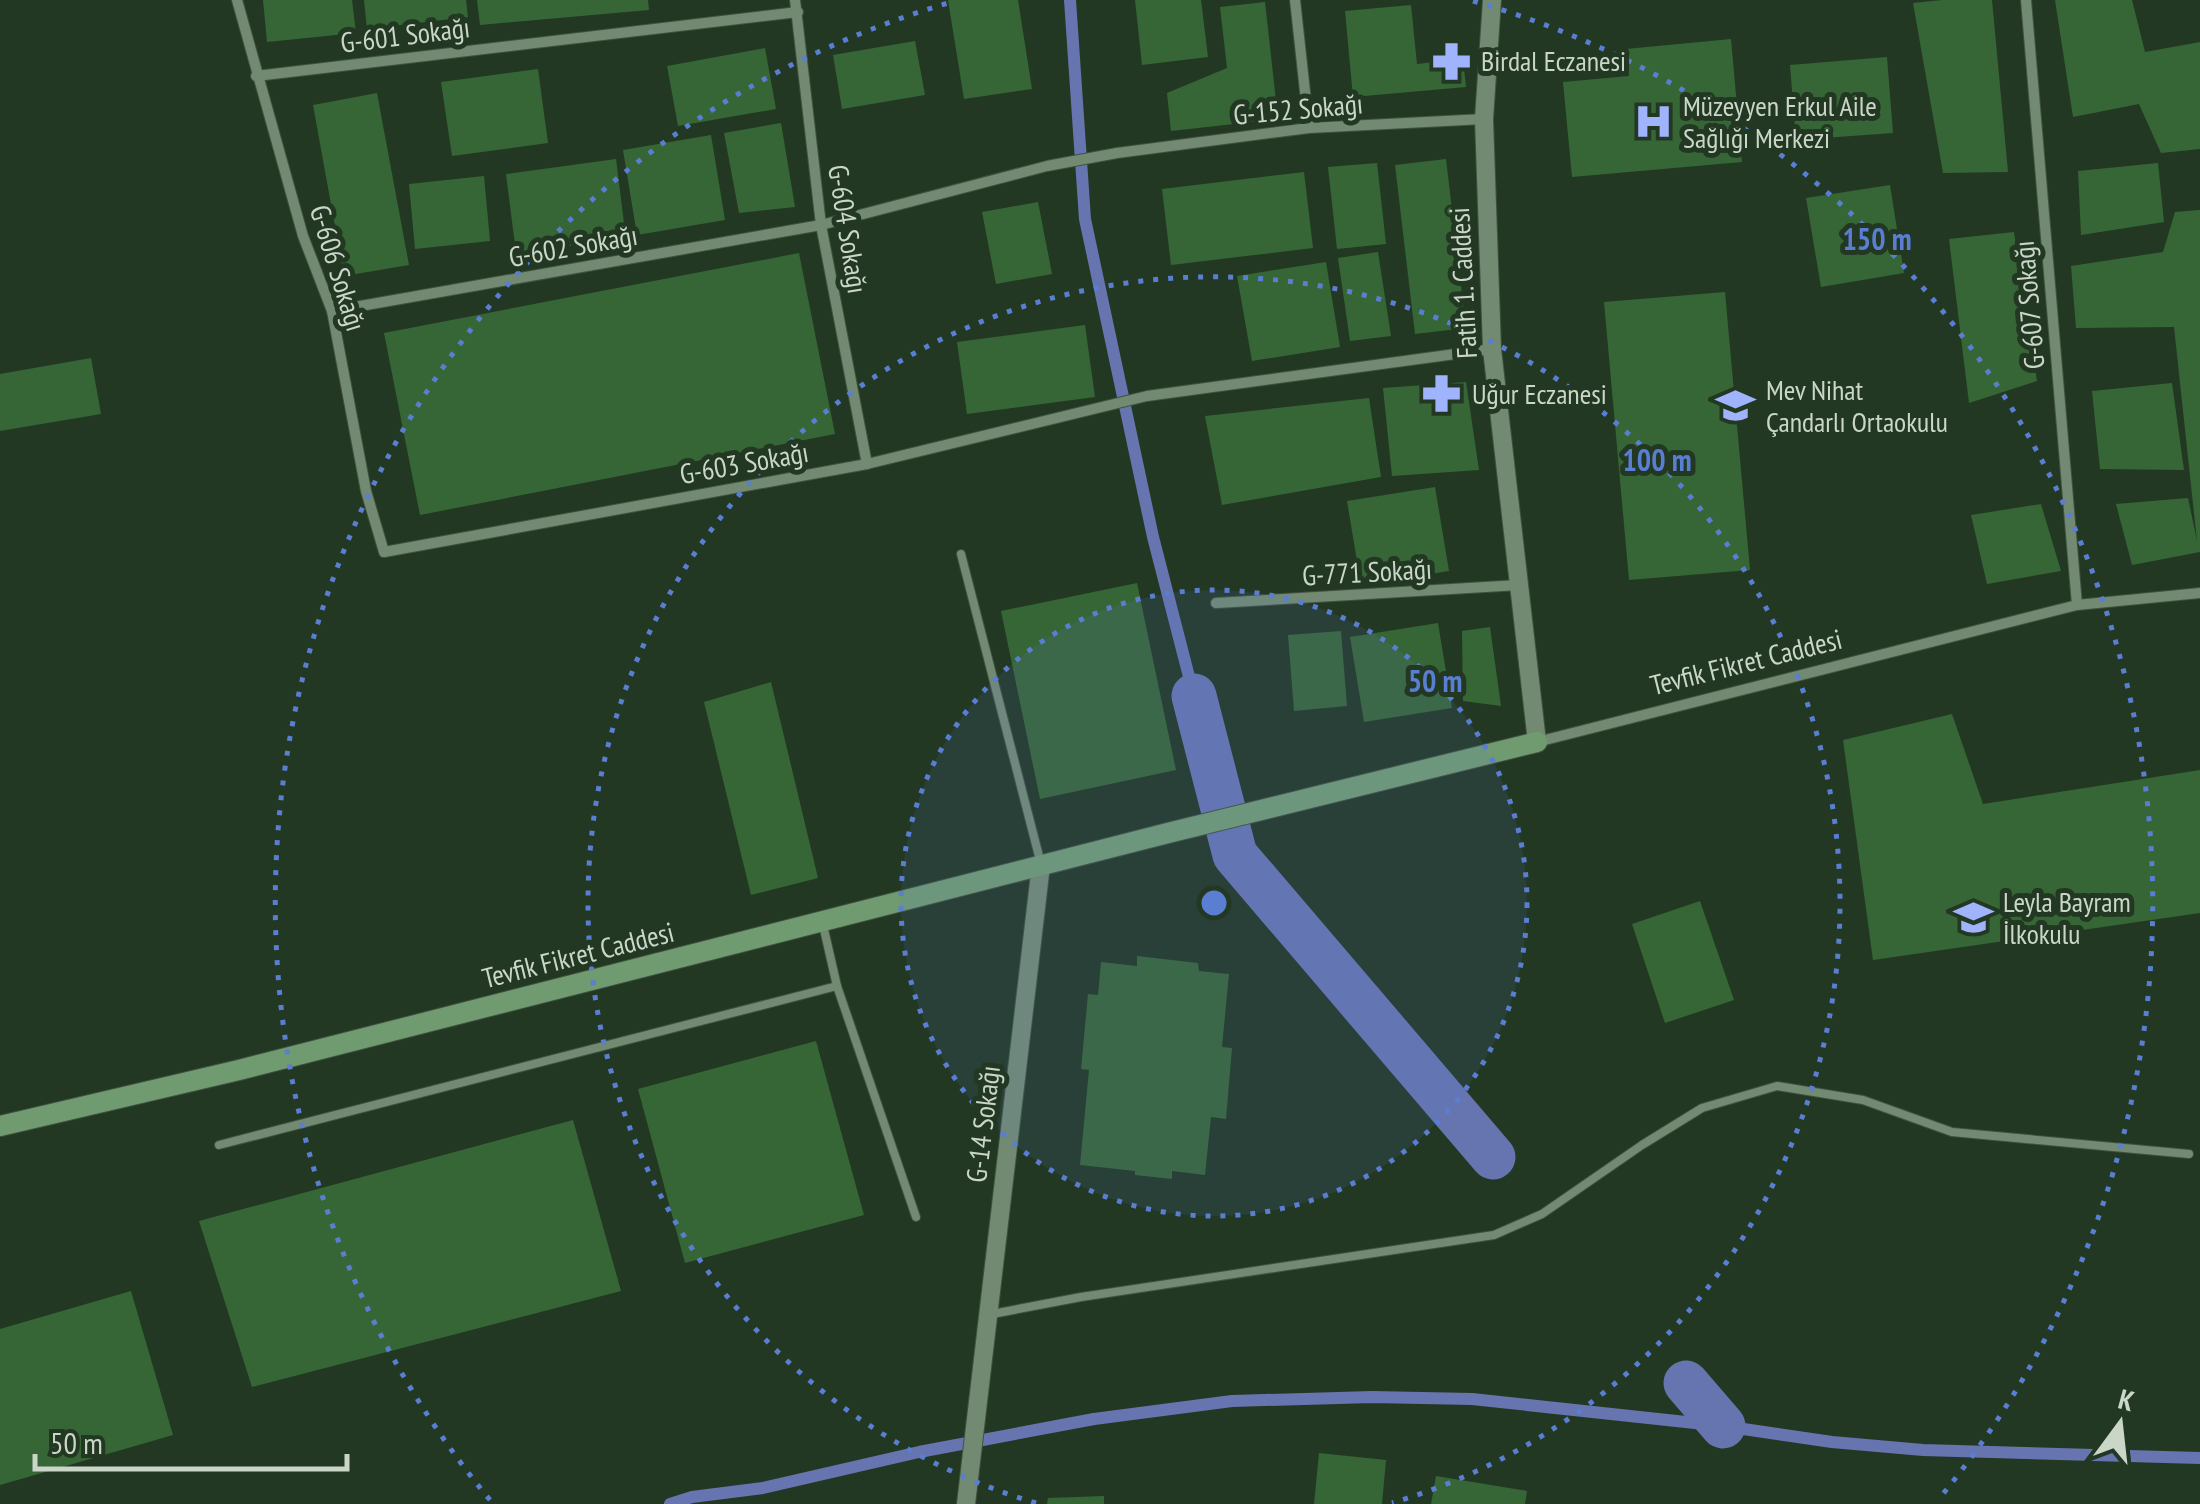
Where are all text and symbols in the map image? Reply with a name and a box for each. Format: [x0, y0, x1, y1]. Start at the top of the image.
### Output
street label: G-601 Sokağı [338, 8, 472, 61]
pharmacy icon: Birdal Eczanesi [1430, 40, 1472, 82]
place label: Birdal Eczanesi [1481, 42, 1626, 79]
street label: G-152 Sokağı [1232, 84, 1364, 133]
place label: Müzeyyen Erkul Aile Sağlığı Merkezi [1683, 87, 1877, 156]
hospital icon: Müzeyyen Erkul Aile Sağlığı Merkezi [1632, 101, 1674, 143]
street label: G-604 Sokağı [820, 162, 877, 296]
street label: G-606 Sokağı [302, 200, 375, 335]
street label: Fatih 1. Caddesi [1440, 206, 1485, 360]
street label: G-602 Sokağı [506, 216, 640, 275]
text: 150 m [1842, 219, 1912, 258]
street label: G-607 Sokağı [2004, 239, 2053, 371]
place label: Mev Nihat Çandarlı Ortaokulu [1766, 371, 1948, 440]
pharmacy icon: Uğur Eczanesi [1421, 373, 1463, 415]
place label: Uğur Eczanesi [1472, 375, 1607, 412]
school or university icon: Mev Nihat Çandarlı Ortaokulu [1715, 385, 1757, 427]
street label: G-603 Sokağı [677, 433, 811, 492]
text: 100 m [1622, 440, 1692, 479]
street label: G-771 Sokağı [1301, 550, 1433, 593]
street label: Tevfik Fikret Caddesi [1646, 620, 1846, 703]
text: 50 m [1408, 661, 1462, 700]
place label: Leyla Bayram İlkokulu [2003, 883, 2131, 952]
centre of rings [1196, 885, 1232, 921]
school or university icon: Leyla Bayram İlkokulu [1952, 897, 1994, 939]
street label: Tevfik Fikret Caddesi [478, 913, 678, 996]
street label: G-14 Sokağı [957, 1063, 1008, 1184]
north arrow [2070, 1374, 2170, 1474]
text: K [2115, 1380, 2139, 1419]
scale bar [35, 1409, 348, 1471]
text: 50 m [50, 1423, 103, 1462]

